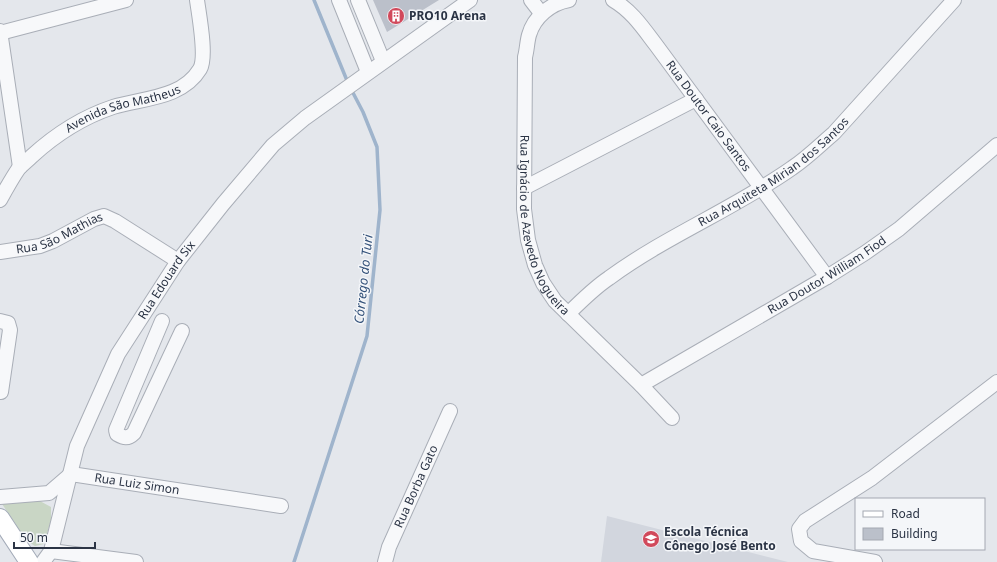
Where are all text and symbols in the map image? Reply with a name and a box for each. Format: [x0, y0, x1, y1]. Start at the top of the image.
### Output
building icon: PRO10 Arena [386, 6, 406, 26]
place label: PRO10 Arena [409, 7, 486, 24]
street label: Rua Doutor Caio Santos [662, 57, 756, 175]
street label: Avenida São Matheus [62, 80, 184, 136]
street label: Rua Arquiteta Mirian dos Santos [695, 113, 853, 230]
street label: Rua Ignácio de Azevedo Nogueira [516, 135, 574, 319]
street label: Rua São Mathias [15, 208, 105, 257]
street label: Rua Doutor William Fiod [764, 232, 889, 318]
water label: Córrego do Turi [349, 233, 377, 325]
street label: Rua Edouard Six [134, 236, 199, 322]
street label: Rua Borba Gato [390, 442, 442, 530]
street label: Rua Luiz Simon [93, 469, 181, 498]
legend [855, 498, 985, 550]
text: Road [891, 505, 920, 522]
place label: Escola Técnica Cônego José Bento [664, 523, 776, 554]
scale bar [14, 524, 95, 550]
text: Building [891, 525, 938, 542]
text: 50 m [20, 529, 48, 546]
school or university icon: Escola Técnica Cônego José Bento [641, 529, 661, 549]

